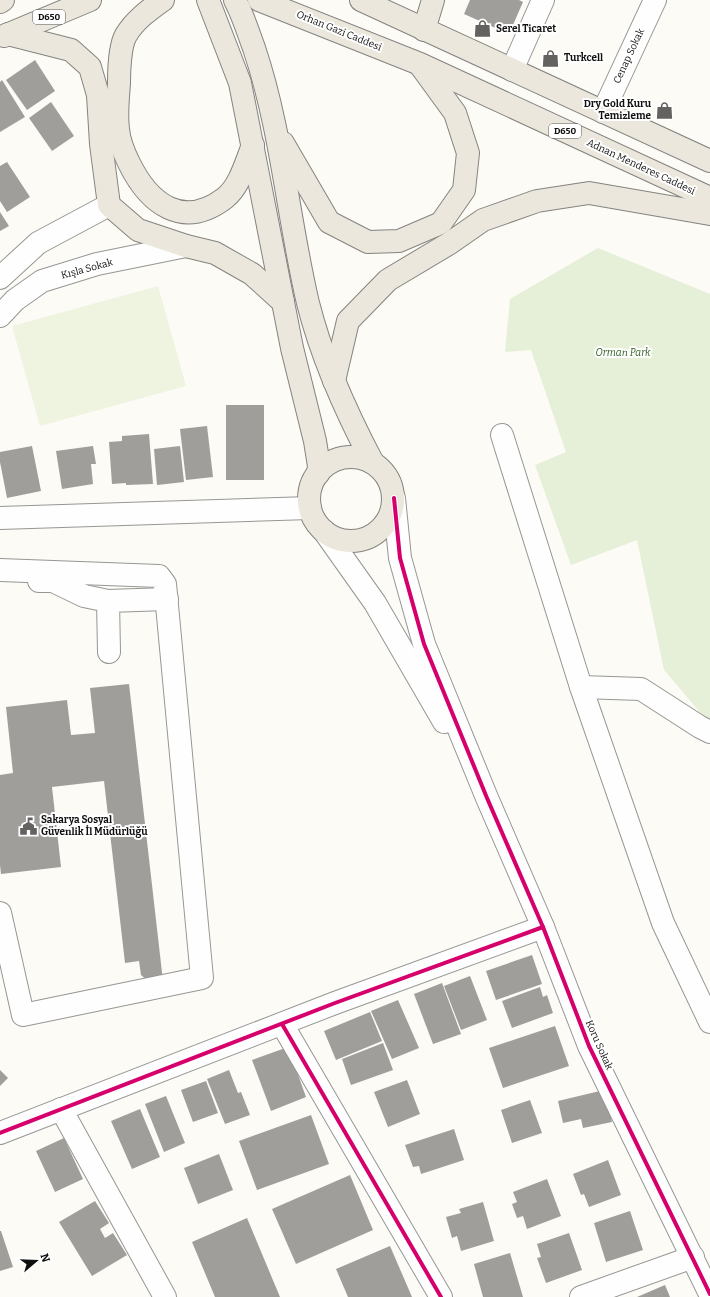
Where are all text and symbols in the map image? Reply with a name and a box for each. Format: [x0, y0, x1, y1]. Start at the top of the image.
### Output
street label: Orhan Gazi Caddesi [295, 8, 383, 54]
road number: D650 [33, 10, 65, 24]
shop icon: Serel Ticaret [473, 19, 493, 39]
place label: Serel Ticaret [496, 23, 556, 35]
street label: Cenap Sokak [611, 26, 647, 86]
shop icon: Turkcell [541, 48, 561, 68]
place label: Turkcell [564, 52, 603, 64]
place label: Dry Gold Kuru Temizleme [584, 98, 652, 122]
shop icon: Dry Gold Kuru Temizleme [654, 100, 674, 120]
road number: D650 [549, 124, 581, 138]
street label: Adnan Menderes Caddesi [585, 137, 697, 197]
street label: Kışla Sokak [60, 256, 115, 282]
park label: Orman Park [595, 347, 651, 359]
place label: Sakarya Sosyal Güvenlik İl Müdürlüğü [41, 814, 148, 838]
public building icon: Sakarya Sosyal Güvenlik İl Müdürlüğü [18, 816, 38, 836]
street label: Koru Sokak [583, 1018, 615, 1072]
north arrow [16, 1241, 56, 1281]
text: N [37, 1252, 53, 1265]

